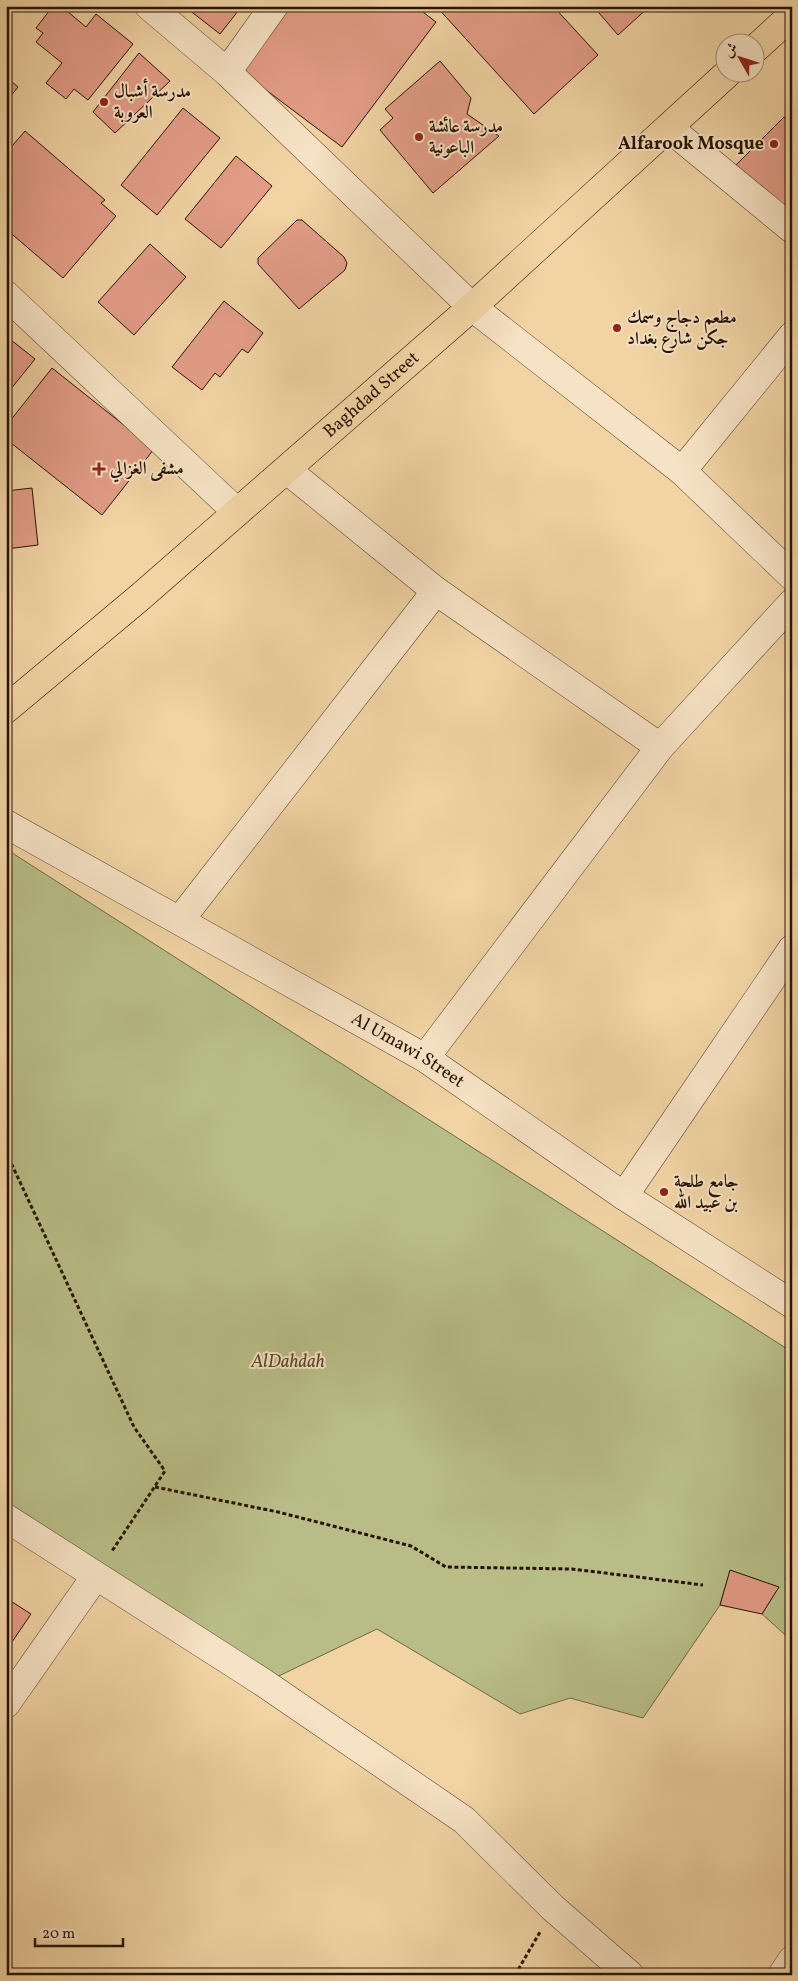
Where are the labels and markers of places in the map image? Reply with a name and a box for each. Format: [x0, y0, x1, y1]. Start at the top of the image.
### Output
place label: مدرسة أشبال العروبة [114, 78, 191, 126]
marker: مدرسة أشبال العروبة [98, 96, 110, 108]
place label: مدرسة عائشة الباعونية [429, 115, 503, 161]
marker: مدرسة عائشة الباعونية [413, 131, 425, 143]
place label: Alfarook Mosque [618, 132, 764, 157]
marker: Alfarook Mosque [768, 138, 780, 150]
place label: مطعم دجاج وسمك جكن شارع بغداد [627, 306, 737, 353]
marker: مطعم دجاج وسمك جكن شارع بغداد [611, 322, 623, 334]
place label: مشفى الغزالي [109, 457, 184, 483]
marker: مشفى الغزالي [92, 462, 106, 476]
place label: جامع طلحة بن عبيد الله [674, 1170, 739, 1216]
marker: جامع طلحة بن عبيد الله [658, 1186, 670, 1198]

